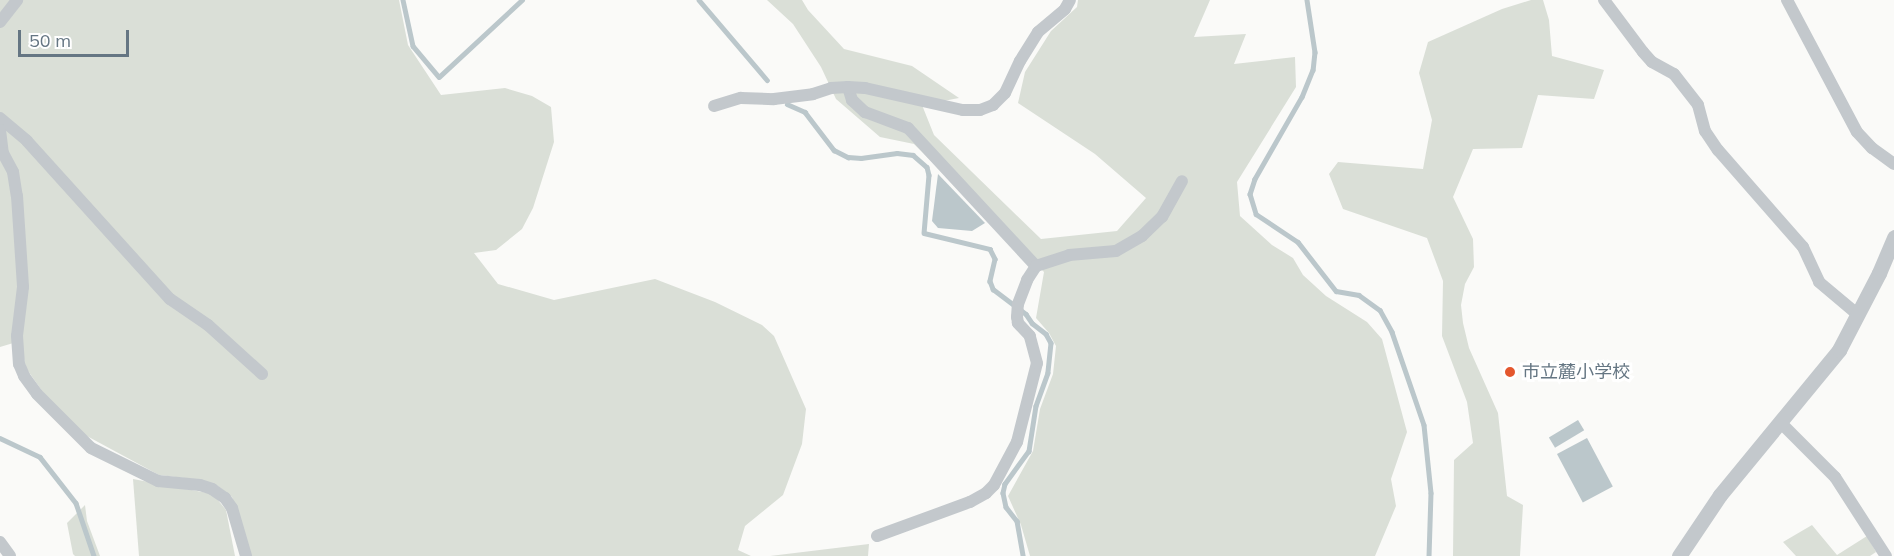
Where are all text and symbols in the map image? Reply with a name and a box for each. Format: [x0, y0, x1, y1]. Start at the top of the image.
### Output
scale bar [21, 18, 132, 56]
text: 50 m [29, 29, 71, 52]
place label: 市立麓小学校 [1522, 361, 1630, 383]
marker: 市立麓小学校 [1503, 365, 1517, 379]

